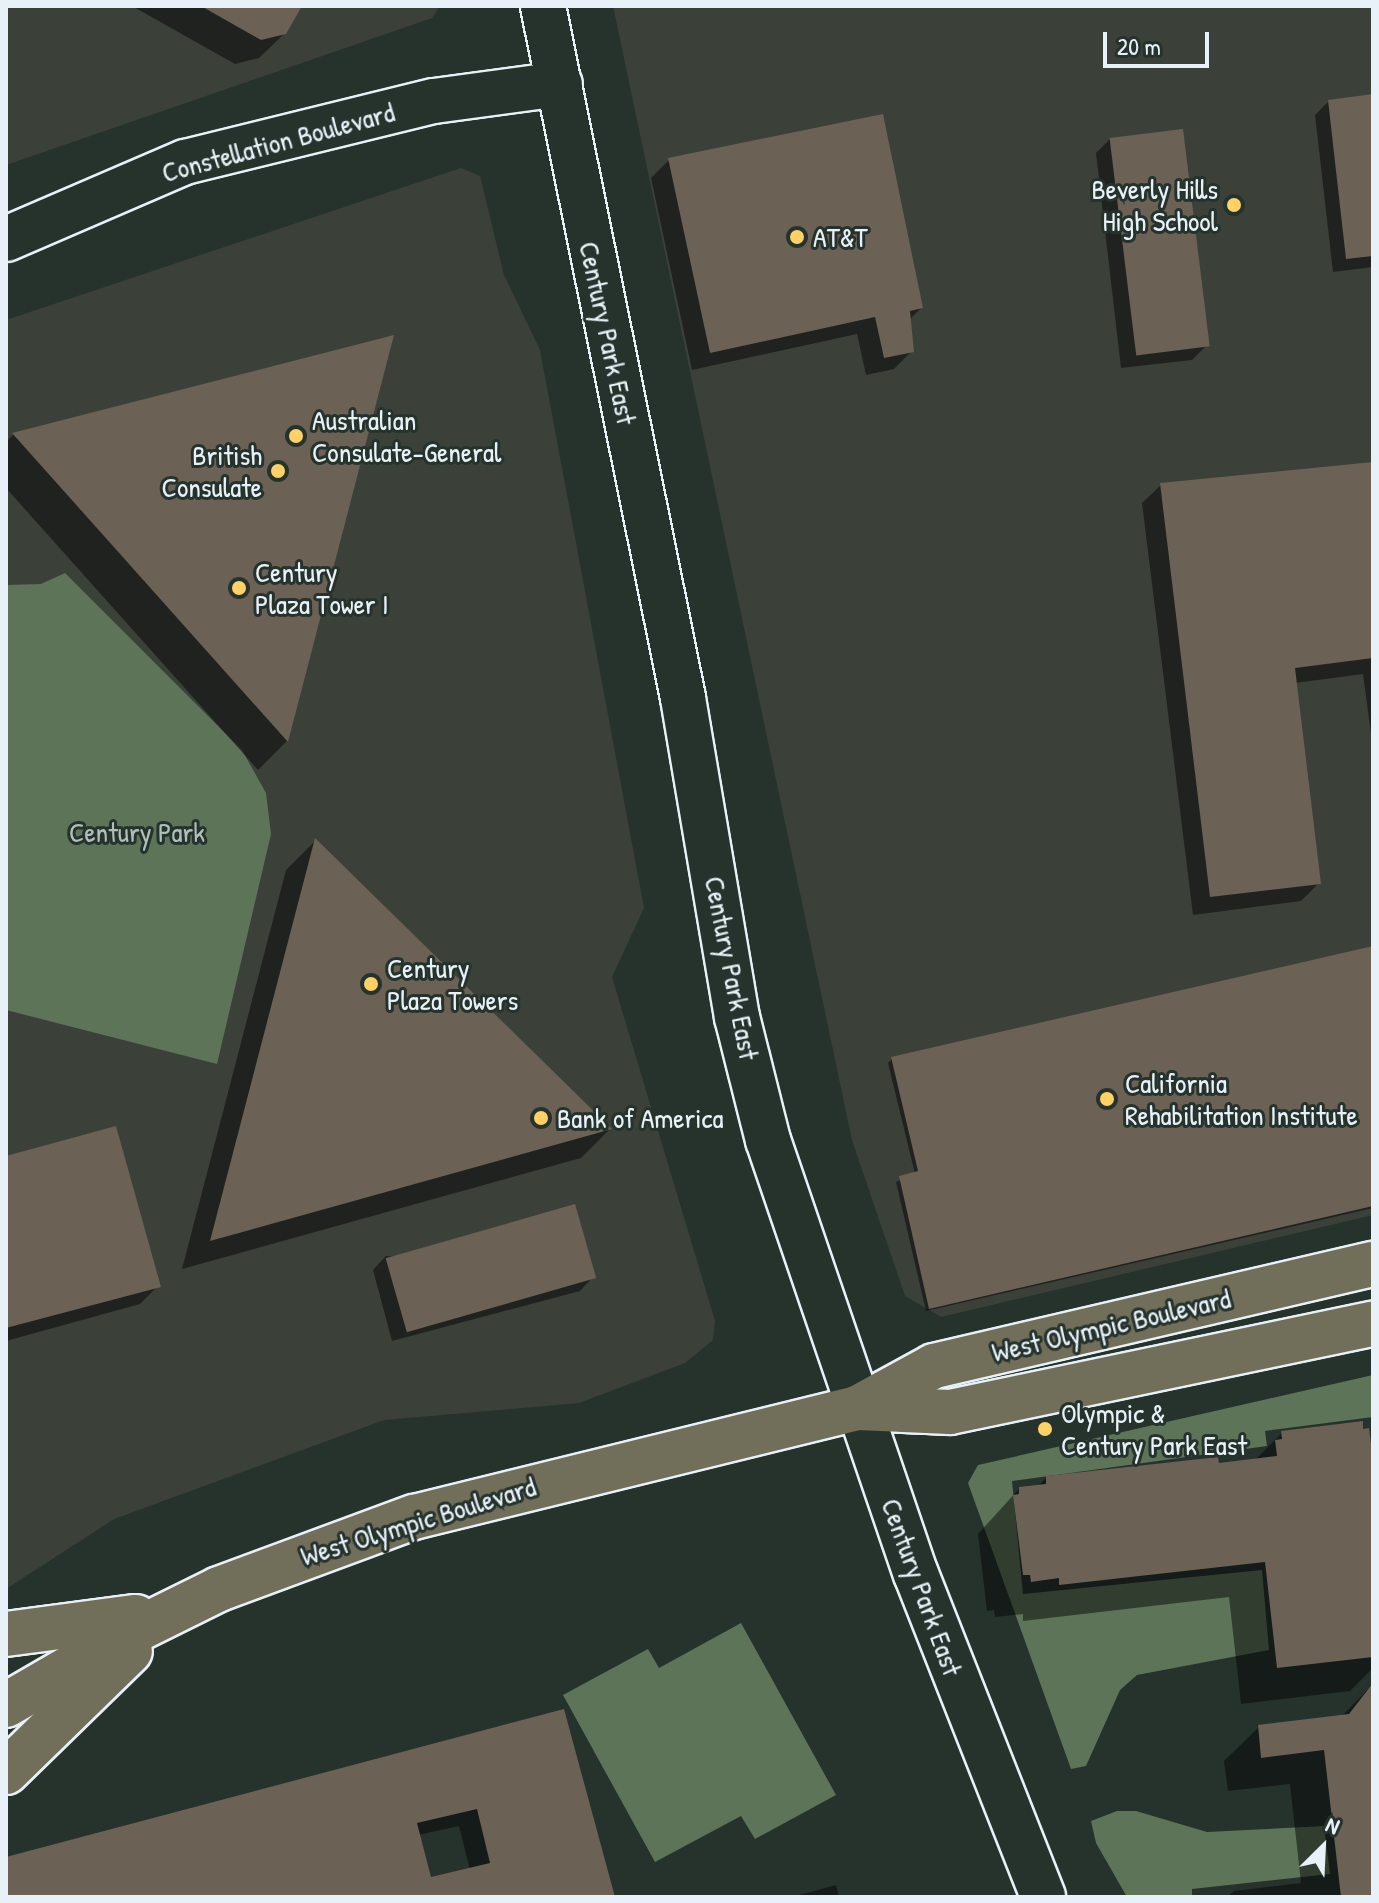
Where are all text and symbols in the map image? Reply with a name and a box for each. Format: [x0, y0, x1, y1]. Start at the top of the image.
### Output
scale bar [1107, 16, 1213, 66]
text: 20 m [1117, 30, 1161, 62]
street label: Constellation Boulevard [158, 95, 398, 189]
place label: Beverly Hills High School [1092, 172, 1218, 238]
marker: Beverly Hills High School [1225, 196, 1243, 214]
place label: AT&T [813, 220, 868, 254]
marker: AT&T [788, 228, 806, 246]
street label: Century Park East [572, 238, 644, 428]
place label: Australian Consulate-General [312, 403, 501, 469]
marker: Australian Consulate-General [287, 427, 305, 445]
place label: British Consulate [162, 438, 262, 504]
marker: British Consulate [269, 462, 287, 480]
place label: Century Plaza Tower I [255, 555, 389, 621]
marker: Century Plaza Tower I [230, 579, 248, 597]
park label: Century Park [69, 815, 205, 849]
street label: Century Park East [698, 873, 766, 1063]
place label: Century Plaza Towers [387, 951, 518, 1017]
marker: Century Plaza Towers [362, 975, 380, 993]
place label: California Rehabilitation Institute [1125, 1066, 1358, 1132]
marker: California Rehabilitation Institute [1096, 1088, 1118, 1110]
place label: Bank of America [557, 1101, 723, 1135]
marker: Bank of America [532, 1109, 550, 1127]
street label: West Olympic Boulevard [988, 1281, 1234, 1369]
place label: Olympic & Century Park East [1061, 1396, 1247, 1462]
marker: Olympic & Century Park East [1036, 1420, 1054, 1438]
street label: West Olympic Boulevard [296, 1469, 540, 1573]
street label: Century Park East [874, 1494, 970, 1680]
north arrow [1283, 1807, 1363, 1887]
text: N [1321, 1809, 1344, 1841]

